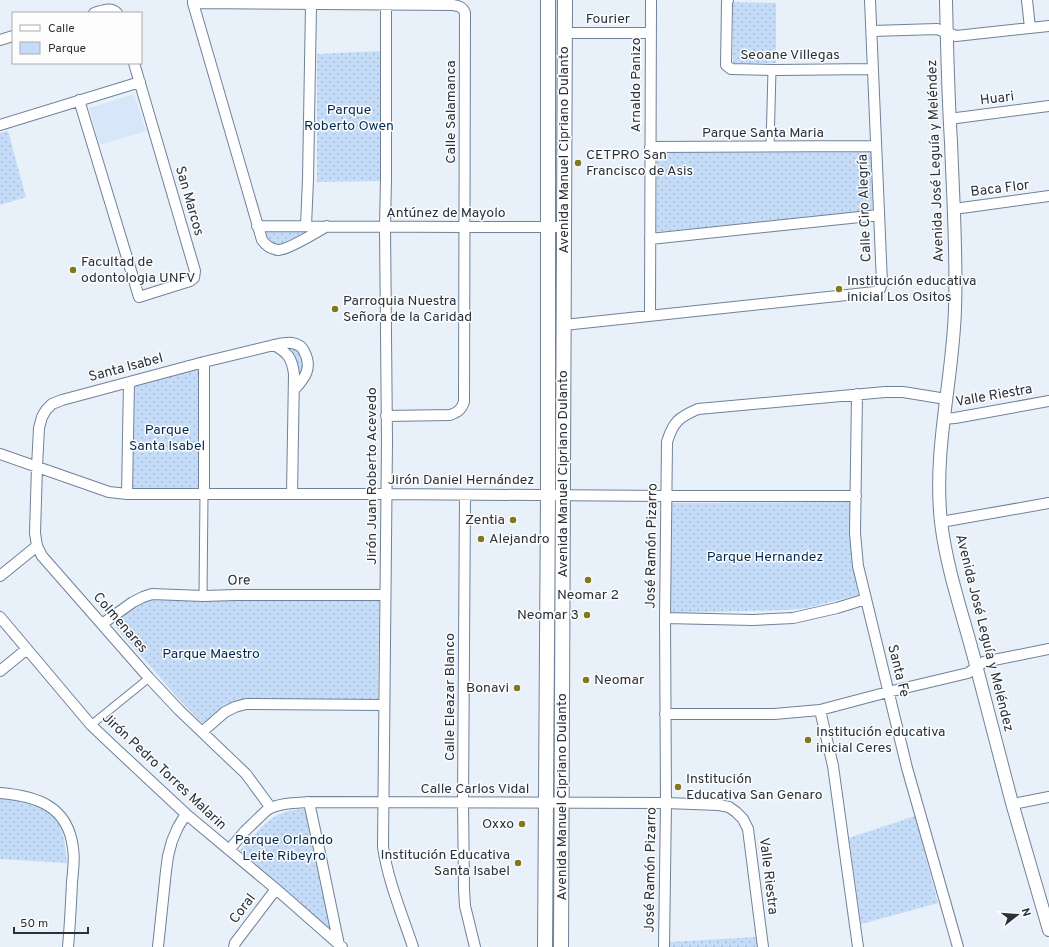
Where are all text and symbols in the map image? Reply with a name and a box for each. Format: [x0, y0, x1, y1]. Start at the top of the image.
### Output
street label: Fourier [586, 11, 631, 28]
legend [12, 12, 142, 64]
text: Calle [48, 21, 75, 37]
street label: Arnaldo Panizo [628, 37, 645, 133]
text: Parque [48, 41, 86, 57]
street label: Avenida Manuel Cipriano Dulanto [556, 46, 573, 254]
street label: Seoane Villegas [740, 47, 840, 64]
street label: Avenida José Leguía y Meléndez [924, 59, 948, 263]
street label: Calle Salamanca [443, 60, 460, 164]
street label: Huari [979, 88, 1015, 110]
park label: Parque Roberto Owen [304, 102, 394, 135]
street label: Parque Santa Maria [702, 125, 824, 142]
place label: CETPRO San Francisco de Asis [586, 147, 693, 180]
street label: Calle Ciro Alegría [855, 154, 875, 262]
marker: CETPRO San Francisco de Asis [573, 158, 583, 168]
street label: San Marcos [171, 164, 207, 238]
street label: Baca Flor [970, 177, 1031, 201]
street label: Antúnez de Mayolo [386, 205, 506, 222]
place label: Facultad de odontologia UNFV [81, 254, 195, 287]
marker: Facultad de odontologia UNFV [68, 265, 78, 275]
place label: Institución educativa inicial Los Ositos [847, 273, 976, 306]
marker: Institución educativa inicial Los Ositos [834, 284, 844, 294]
place label: Parroquia Nuestra Señora de la Caridad [343, 293, 472, 326]
marker: Parroquia Nuestra Señora de la Caridad [330, 304, 340, 314]
street label: Santa Isabel [87, 350, 165, 386]
street label: Avenida Manuel Cipriano Dulanto [555, 370, 572, 578]
street label: Valle Riestra [954, 381, 1034, 411]
street label: Jirón Juan Roberto Acevedo [364, 387, 381, 565]
park label: Parque Santa Isabel [129, 422, 205, 455]
street label: Jirón Daniel Hernández [388, 472, 534, 489]
street label: José Ramón Pizarro [642, 483, 662, 609]
place label: Zentia [465, 512, 505, 529]
marker: Zentia [508, 515, 518, 525]
place label: Alejandro [489, 531, 550, 548]
street label: Avenida José Leguía y Meléndez [951, 533, 1017, 733]
marker: Alejandro [476, 534, 486, 544]
park label: Parque Hernandez [707, 549, 823, 566]
street label: Ore [227, 572, 251, 590]
marker: Neomar 2 [583, 575, 593, 585]
place label: Neomar 2 [557, 587, 619, 604]
street label: Colmenares [89, 589, 151, 657]
place label: Neomar 3 [517, 607, 579, 624]
marker: Neomar 3 [582, 610, 592, 620]
street label: Calle Eleazar Blanco [442, 633, 459, 761]
street label: Santa Fe [883, 643, 913, 699]
park label: Parque Maestro [162, 646, 260, 663]
place label: Neomar [594, 672, 645, 689]
marker: Neomar [581, 675, 591, 685]
place label: Bonavi [466, 680, 509, 697]
marker: Bonavi [512, 683, 522, 693]
street label: Avenida Manuel Cipriano Dulanto [554, 693, 571, 901]
street label: Jirón Pedro Torres Malarin [98, 710, 230, 834]
place label: Institución educativa inicial Ceres [816, 724, 945, 757]
marker: Institución educativa inicial Ceres [803, 735, 813, 745]
place label: Institución Educativa San Genaro [686, 771, 823, 804]
street label: Calle Carlos Vidal [421, 781, 529, 798]
marker: Institución Educativa San Genaro [673, 782, 683, 792]
street label: José Ramón Pizarro [641, 807, 661, 933]
place label: Oxxo [482, 816, 514, 833]
marker: Oxxo [517, 819, 527, 829]
park label: Parque Orlando Leite Ribeyro [235, 832, 333, 865]
street label: Valle Riestra [755, 836, 781, 916]
place label: Institución Educativa Santa Isabel [380, 847, 510, 880]
marker: Institución Educativa Santa Isabel [513, 858, 523, 868]
street label: Coral [226, 891, 260, 927]
north arrow [997, 895, 1037, 935]
text: N [1018, 907, 1033, 918]
scale bar [14, 909, 88, 935]
text: 50 m [20, 916, 48, 932]

